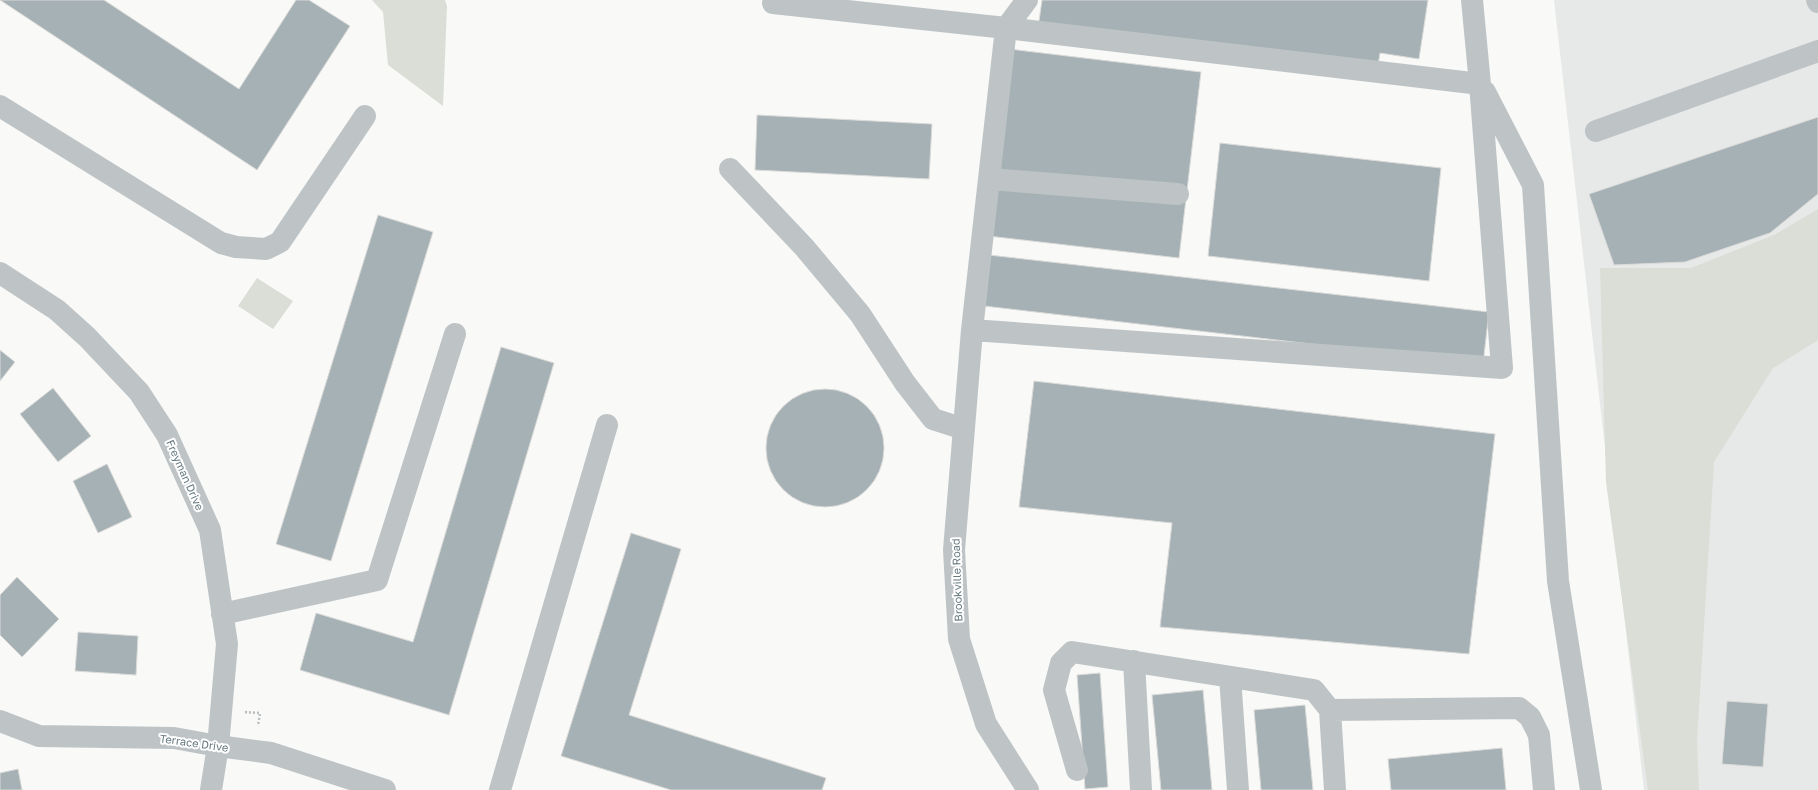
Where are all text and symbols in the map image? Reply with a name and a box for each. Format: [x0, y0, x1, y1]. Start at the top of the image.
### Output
street label: Freyman Drive [164, 438, 207, 512]
street label: Brookville Road [949, 538, 964, 622]
street label: Terrace Drive [159, 731, 229, 754]

